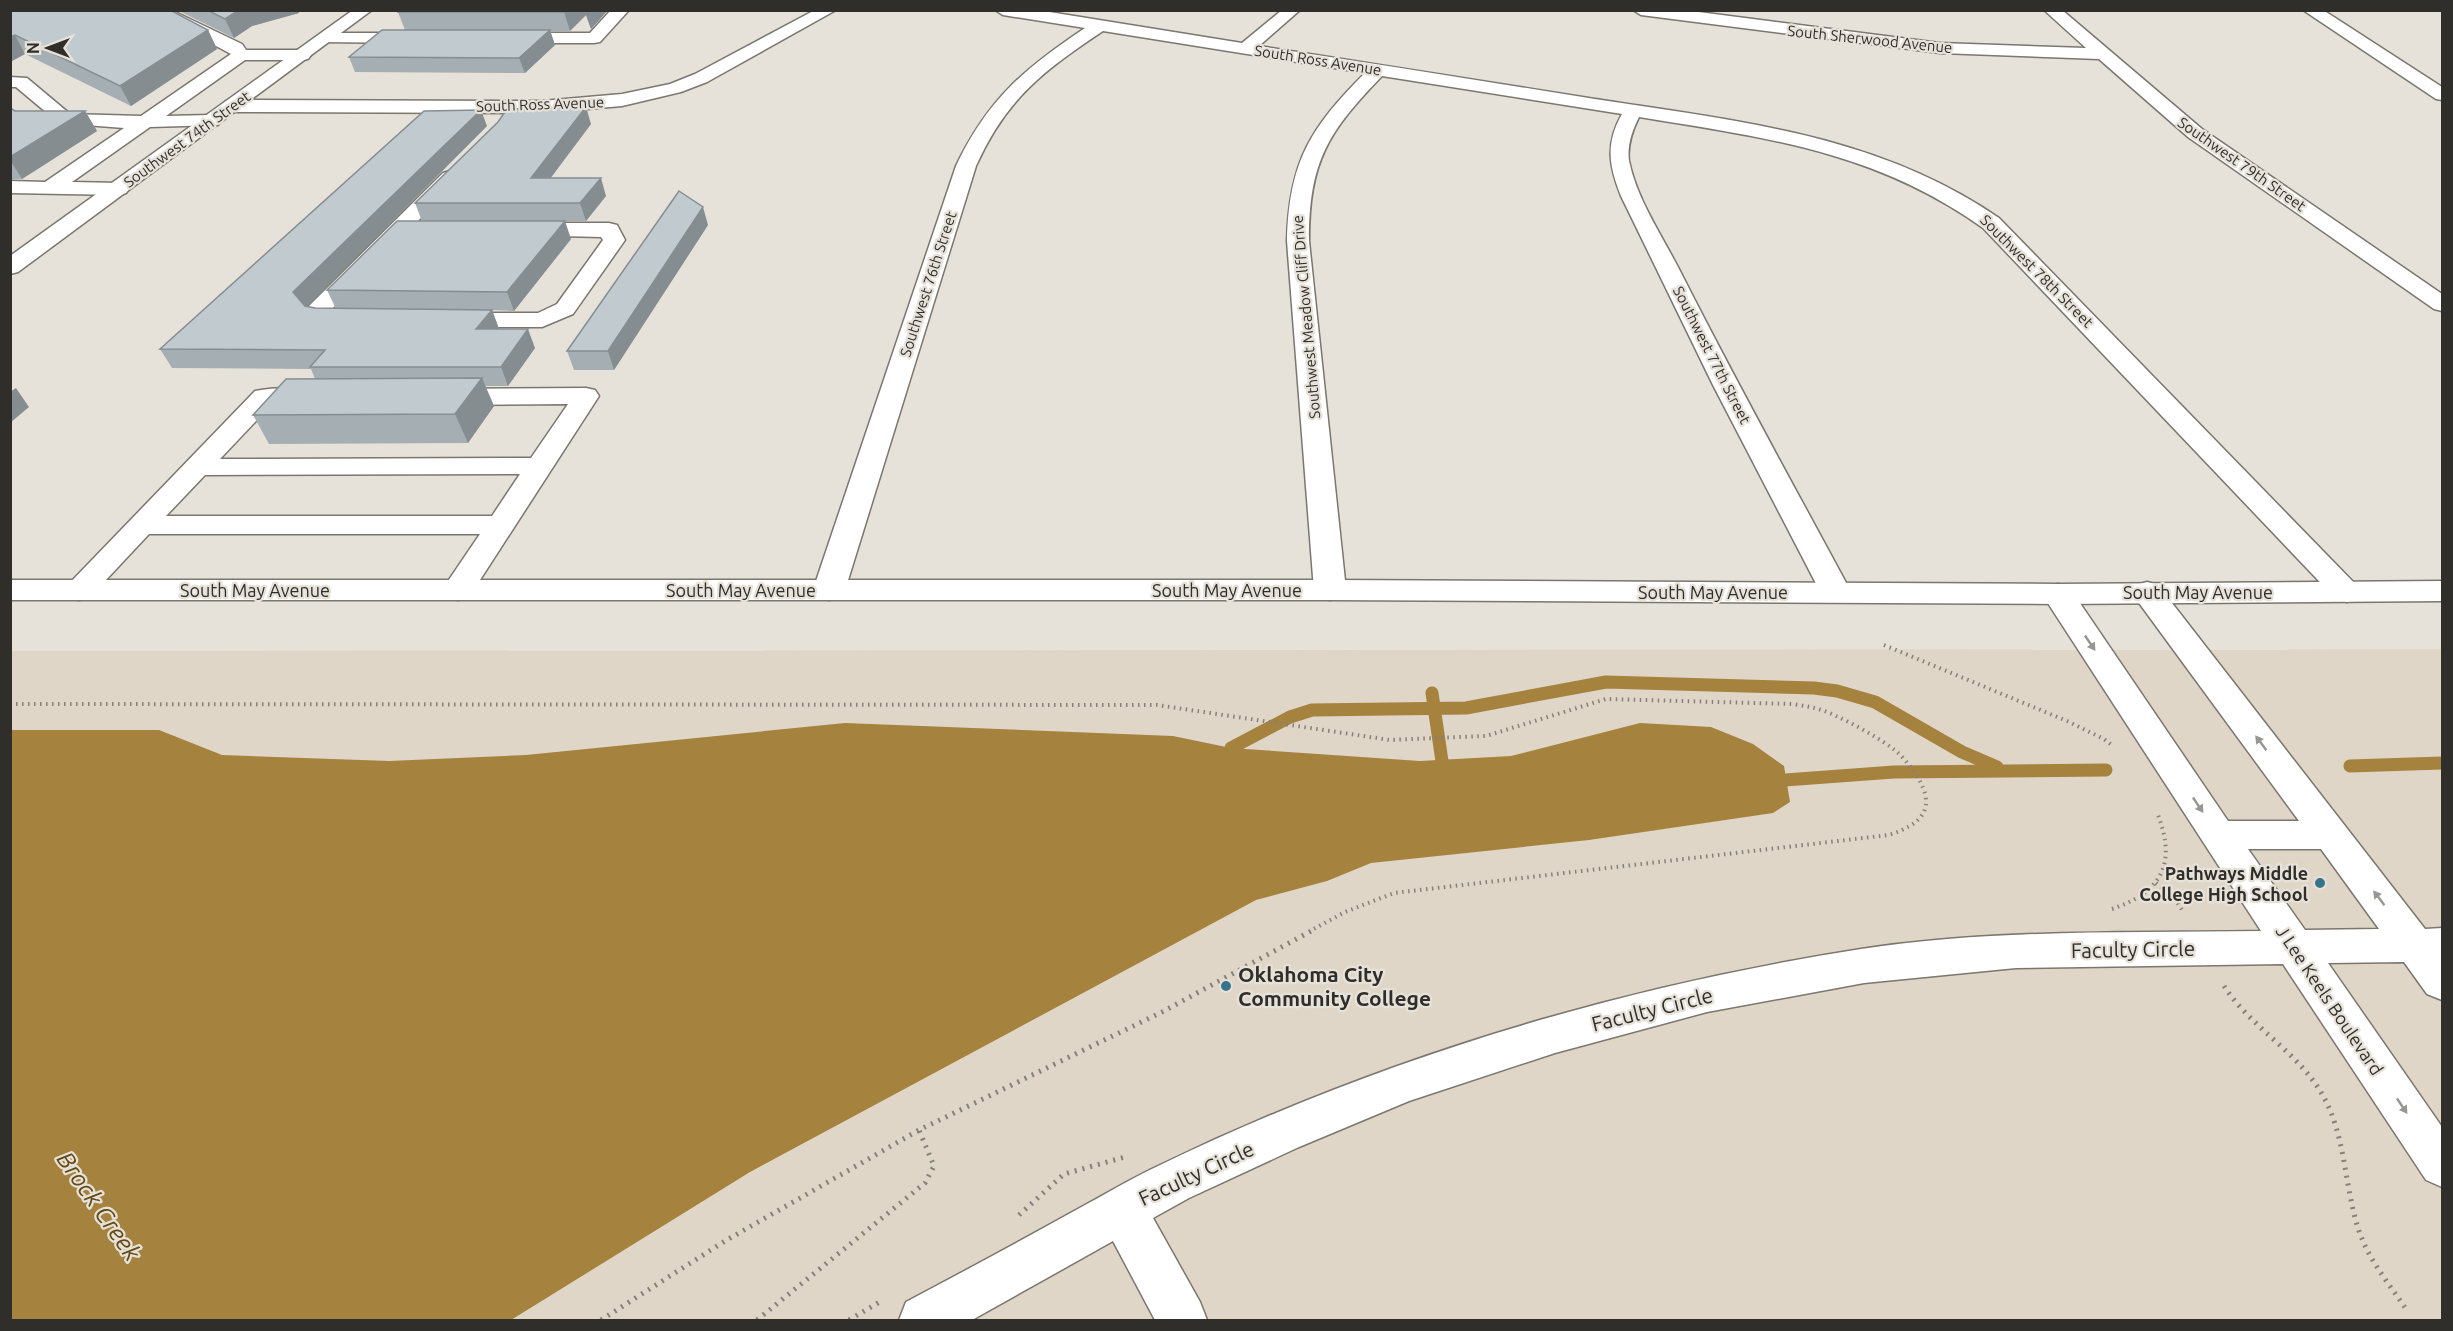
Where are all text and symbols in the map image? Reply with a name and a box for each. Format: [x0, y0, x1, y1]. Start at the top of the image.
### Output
north arrow [18, 18, 78, 78]
street label: South Sherwood Avenue [1787, 22, 1953, 56]
text: N [24, 42, 42, 54]
street label: South Ross Avenue [1253, 42, 1383, 78]
street label: Southwest 74th Street [120, 87, 254, 191]
street label: South Ross Avenue [476, 93, 604, 115]
street label: Southwest 79th Street [2175, 113, 2309, 215]
street label: Southwest 76th Street [896, 209, 960, 359]
street label: Southwest 78th Street [1977, 211, 2097, 331]
street label: Southwest Meadow Cliff Drive [1289, 215, 1323, 419]
street label: Southwest 77th Street [1670, 283, 1754, 427]
street label: South May Avenue [180, 580, 330, 600]
street label: South May Avenue [666, 580, 816, 600]
street label: South May Avenue [1152, 580, 1302, 600]
street label: South May Avenue [1638, 582, 1788, 602]
street label: South May Avenue [2123, 582, 2273, 602]
one-way arrow [2084, 634, 2096, 650]
one-way arrow [2255, 735, 2267, 751]
one-way arrow [2192, 797, 2203, 813]
place label: Pathways Middle College High School [2139, 863, 2309, 904]
marker: Pathways Middle College High School [2313, 876, 2327, 890]
one-way arrow [2372, 890, 2385, 906]
street label: J Lee Keels Boulevard [2273, 922, 2387, 1078]
street label: Faculty Circle [2071, 936, 2195, 962]
place label: Oklahoma City Community College [1238, 962, 1431, 1010]
marker: Oklahoma City Community College [1219, 979, 1233, 993]
street label: Faculty Circle [1589, 982, 1715, 1036]
one-way arrow [2396, 1097, 2408, 1113]
street label: Faculty Circle [1135, 1136, 1257, 1210]
water label: Brock Creek [52, 1146, 147, 1266]

